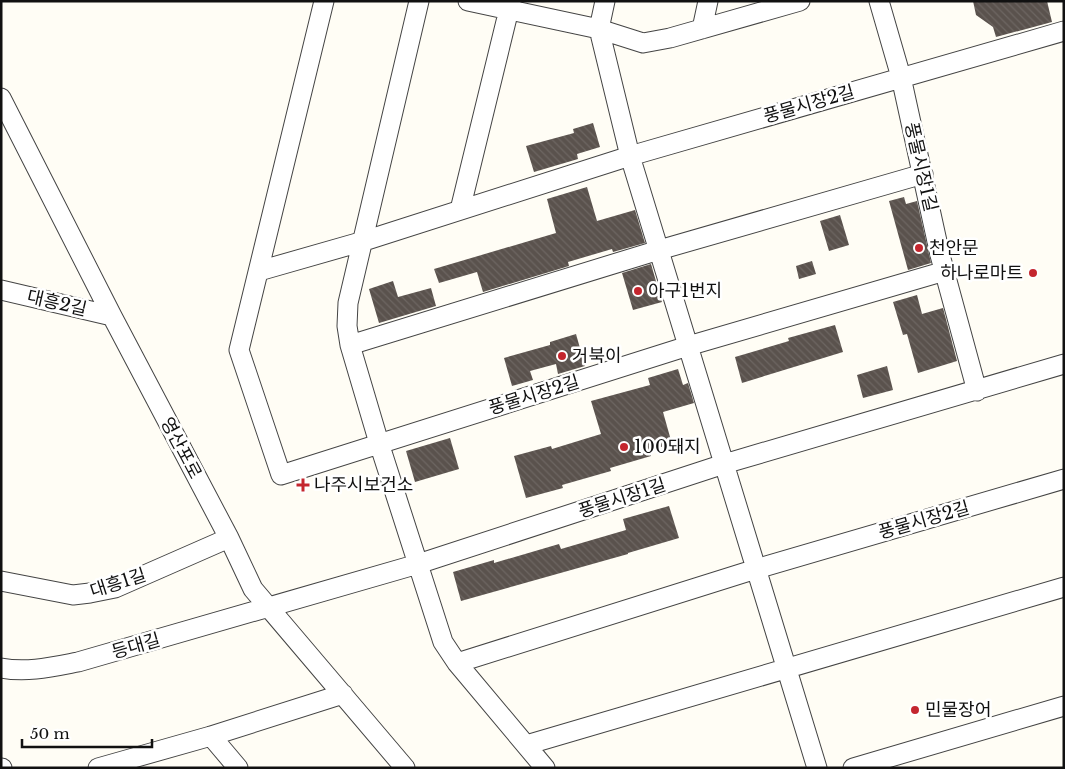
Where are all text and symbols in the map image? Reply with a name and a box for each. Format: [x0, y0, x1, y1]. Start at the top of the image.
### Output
street label: 풍물시장2길 [761, 80, 857, 128]
street label: 풍물시장1길 [900, 120, 942, 214]
place label: 천안문 [929, 237, 979, 259]
marker: 천안문 [913, 242, 925, 254]
place label: 하나로마트 [940, 262, 1023, 284]
marker: 하나로마트 [1027, 267, 1039, 279]
place label: 아구1번지 [648, 280, 722, 302]
street label: 대흥2길 [25, 285, 89, 321]
marker: 아구1번지 [632, 285, 644, 297]
place label: 거북이 [572, 345, 622, 367]
marker: 거북이 [556, 350, 568, 362]
street label: 풍물시장2길 [486, 371, 582, 419]
street label: 영산포로 [156, 414, 206, 482]
place label: 100돼지 [634, 436, 701, 458]
marker: 100돼지 [618, 441, 630, 453]
place label: 나주시보건소 [314, 474, 413, 496]
street label: 풍물시장1길 [575, 474, 669, 522]
marker: 나주시보건소 [296, 478, 310, 492]
street label: 풍물시장2길 [876, 496, 972, 544]
street label: 대흥1길 [87, 564, 149, 602]
street label: 등대길 [109, 629, 163, 663]
place label: 민물장어 [925, 699, 991, 721]
marker: 민물장어 [909, 704, 921, 716]
scale bar [22, 716, 152, 748]
text: 50 m [30, 724, 70, 743]

